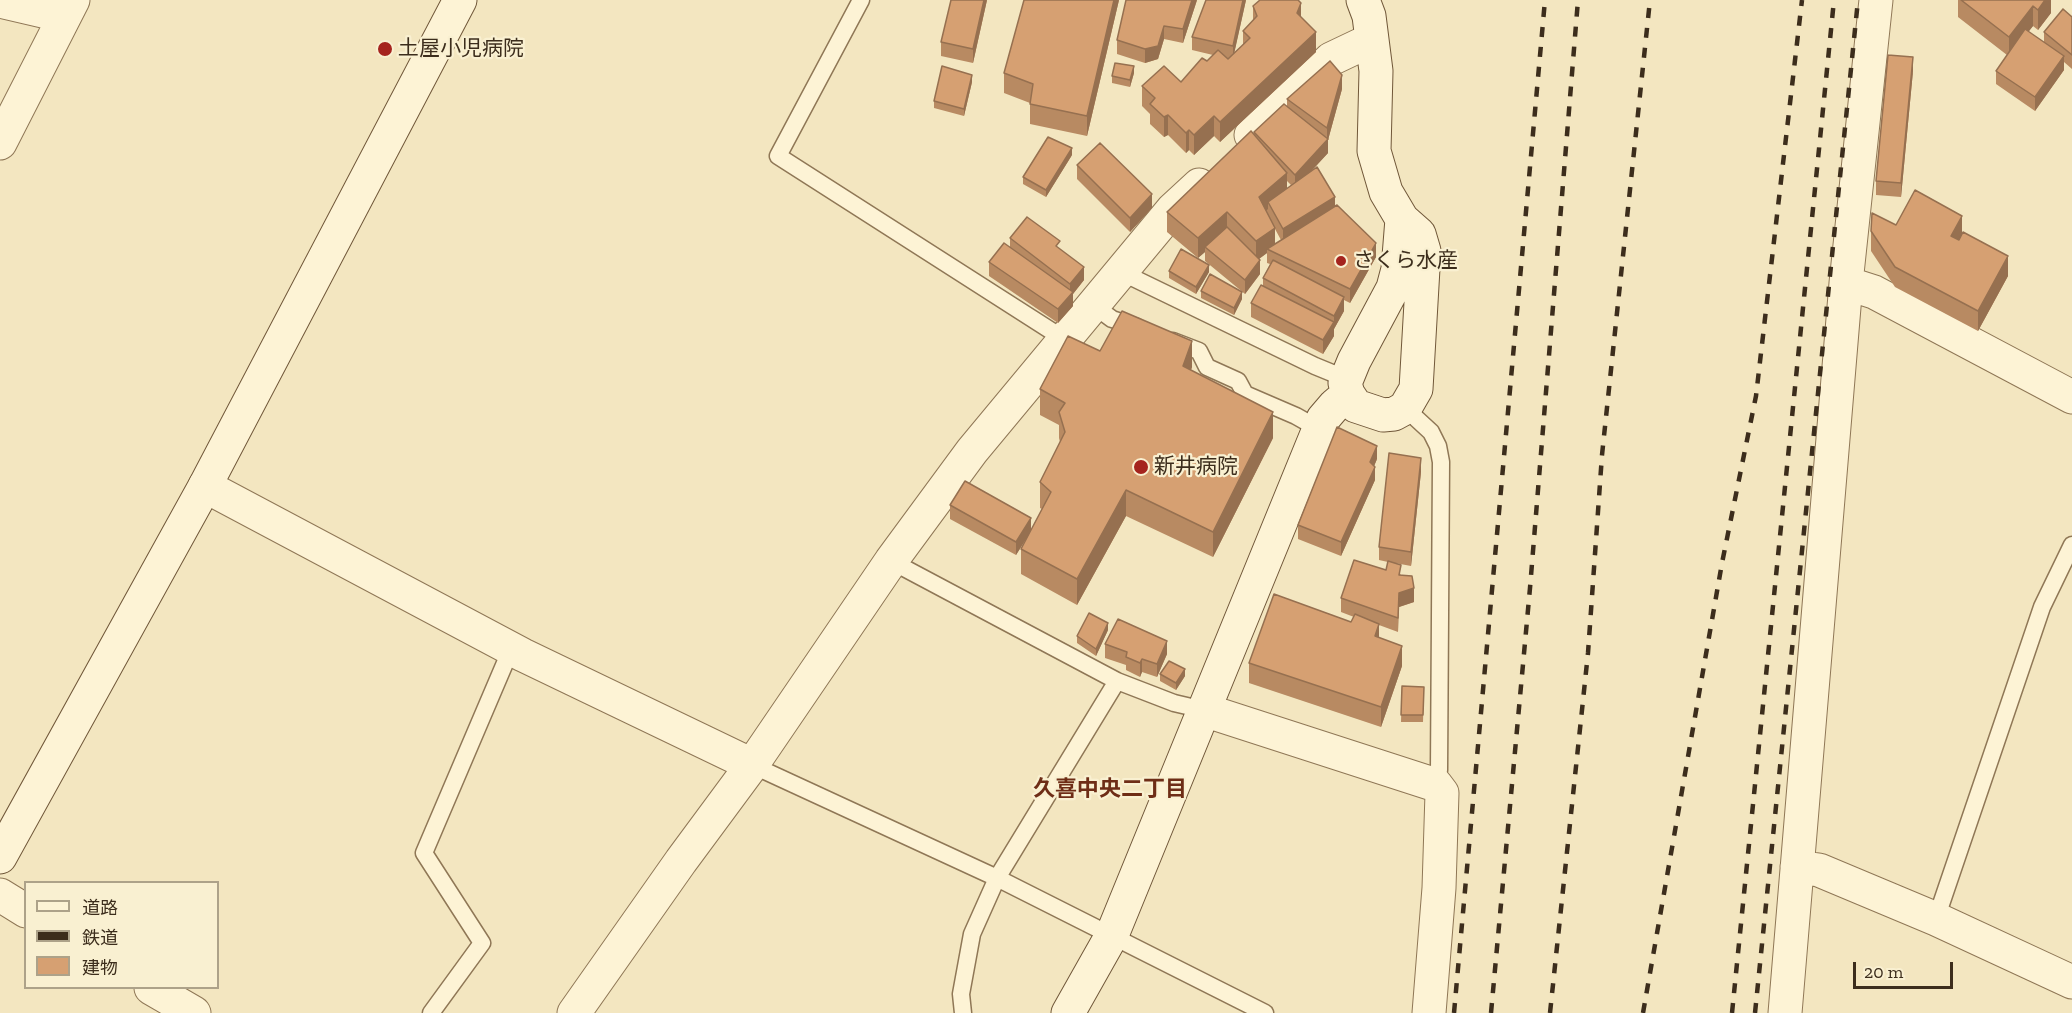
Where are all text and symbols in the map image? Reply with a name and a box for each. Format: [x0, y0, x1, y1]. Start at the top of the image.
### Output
place label: 土屋小児病院 [398, 36, 524, 62]
marker: 土屋小児病院 [376, 40, 394, 58]
place label: さくら水産 [1353, 248, 1458, 274]
marker: さくら水産 [1334, 254, 1348, 268]
place label: 新井病院 [1154, 454, 1238, 480]
marker: 新井病院 [1132, 458, 1150, 476]
district label: 久喜中央二丁目 [1033, 777, 1187, 803]
legend [24, 881, 219, 989]
text: 道路 [82, 897, 118, 919]
text: 鉄道 [82, 927, 118, 949]
scale bar [1856, 950, 1956, 988]
text: 建物 [82, 957, 118, 979]
text: 20 m [1864, 961, 1903, 983]

